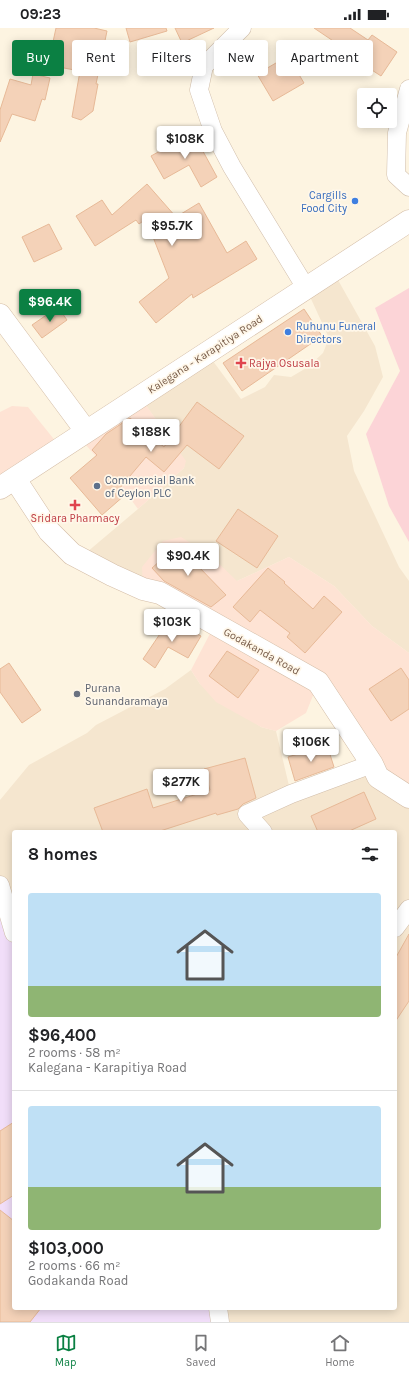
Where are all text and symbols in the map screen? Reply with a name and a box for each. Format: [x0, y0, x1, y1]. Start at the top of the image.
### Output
text: 09:23 [20, 5, 61, 23]
chip: Buy [12, 40, 64, 76]
chip: Rent [72, 40, 129, 76]
chip: Filters [137, 40, 206, 76]
chip: New [214, 40, 268, 76]
chip: Apartment [276, 40, 373, 76]
map controls [357, 88, 397, 128]
button: locate [357, 88, 397, 128]
pin: $108K [157, 126, 213, 160]
text: $108K [166, 131, 204, 146]
place label: Cargills Food City [301, 189, 347, 215]
marker: Cargills Food City [350, 196, 360, 206]
pin: $95.7K [139, 213, 205, 247]
text: $95.7K [151, 218, 193, 233]
pin: $96.4K [17, 289, 83, 323]
text: $96.4K [28, 294, 72, 309]
street label: Kalegana - Karapitiya Road [145, 312, 265, 396]
place label: Ruhunu Funeral Directors [296, 320, 376, 346]
marker: Ruhunu Funeral Directors [283, 327, 293, 337]
place label: Rajya Osusala [249, 357, 320, 370]
marker: Rajya Osusala [236, 358, 246, 368]
pin: $188K [123, 419, 179, 453]
text: $188K [132, 424, 170, 439]
place label: Commercial Bank of Ceylon PLC [105, 474, 194, 500]
marker: Commercial Bank of Ceylon PLC [92, 481, 102, 491]
marker: Sridara Pharmacy [70, 500, 80, 510]
place label: Sridara Pharmacy [30, 512, 120, 525]
pin: $90.4K [155, 543, 221, 577]
text: $90.4K [166, 548, 210, 563]
pin: $103K [144, 609, 200, 643]
text: $103K [153, 614, 191, 629]
street label: Godakanda Road [221, 625, 302, 678]
place label: Purana Sunandaramaya [85, 682, 168, 708]
marker: Purana Sunandaramaya [72, 689, 82, 699]
pin: $106K [283, 729, 339, 763]
text: $106K [292, 734, 330, 749]
pin: $277K [153, 769, 209, 803]
text: $277K [162, 774, 200, 789]
icon: filters [359, 843, 381, 865]
text: 8 homes [28, 844, 98, 864]
icon: home [169, 919, 241, 991]
text: $96,400 [28, 1025, 96, 1045]
text: 2 rooms · 58 m² [28, 1045, 121, 1060]
text: Kalegana - Karapitiya Road [28, 1060, 187, 1075]
icon: home [169, 1132, 241, 1204]
text: $103,000 [28, 1238, 104, 1258]
text: 2 rooms · 66 m² [28, 1258, 120, 1273]
text: Godakanda Road [28, 1273, 129, 1288]
tab: Map [55, 1332, 77, 1369]
tab: Saved [186, 1332, 216, 1369]
tab: Home [325, 1332, 354, 1369]

